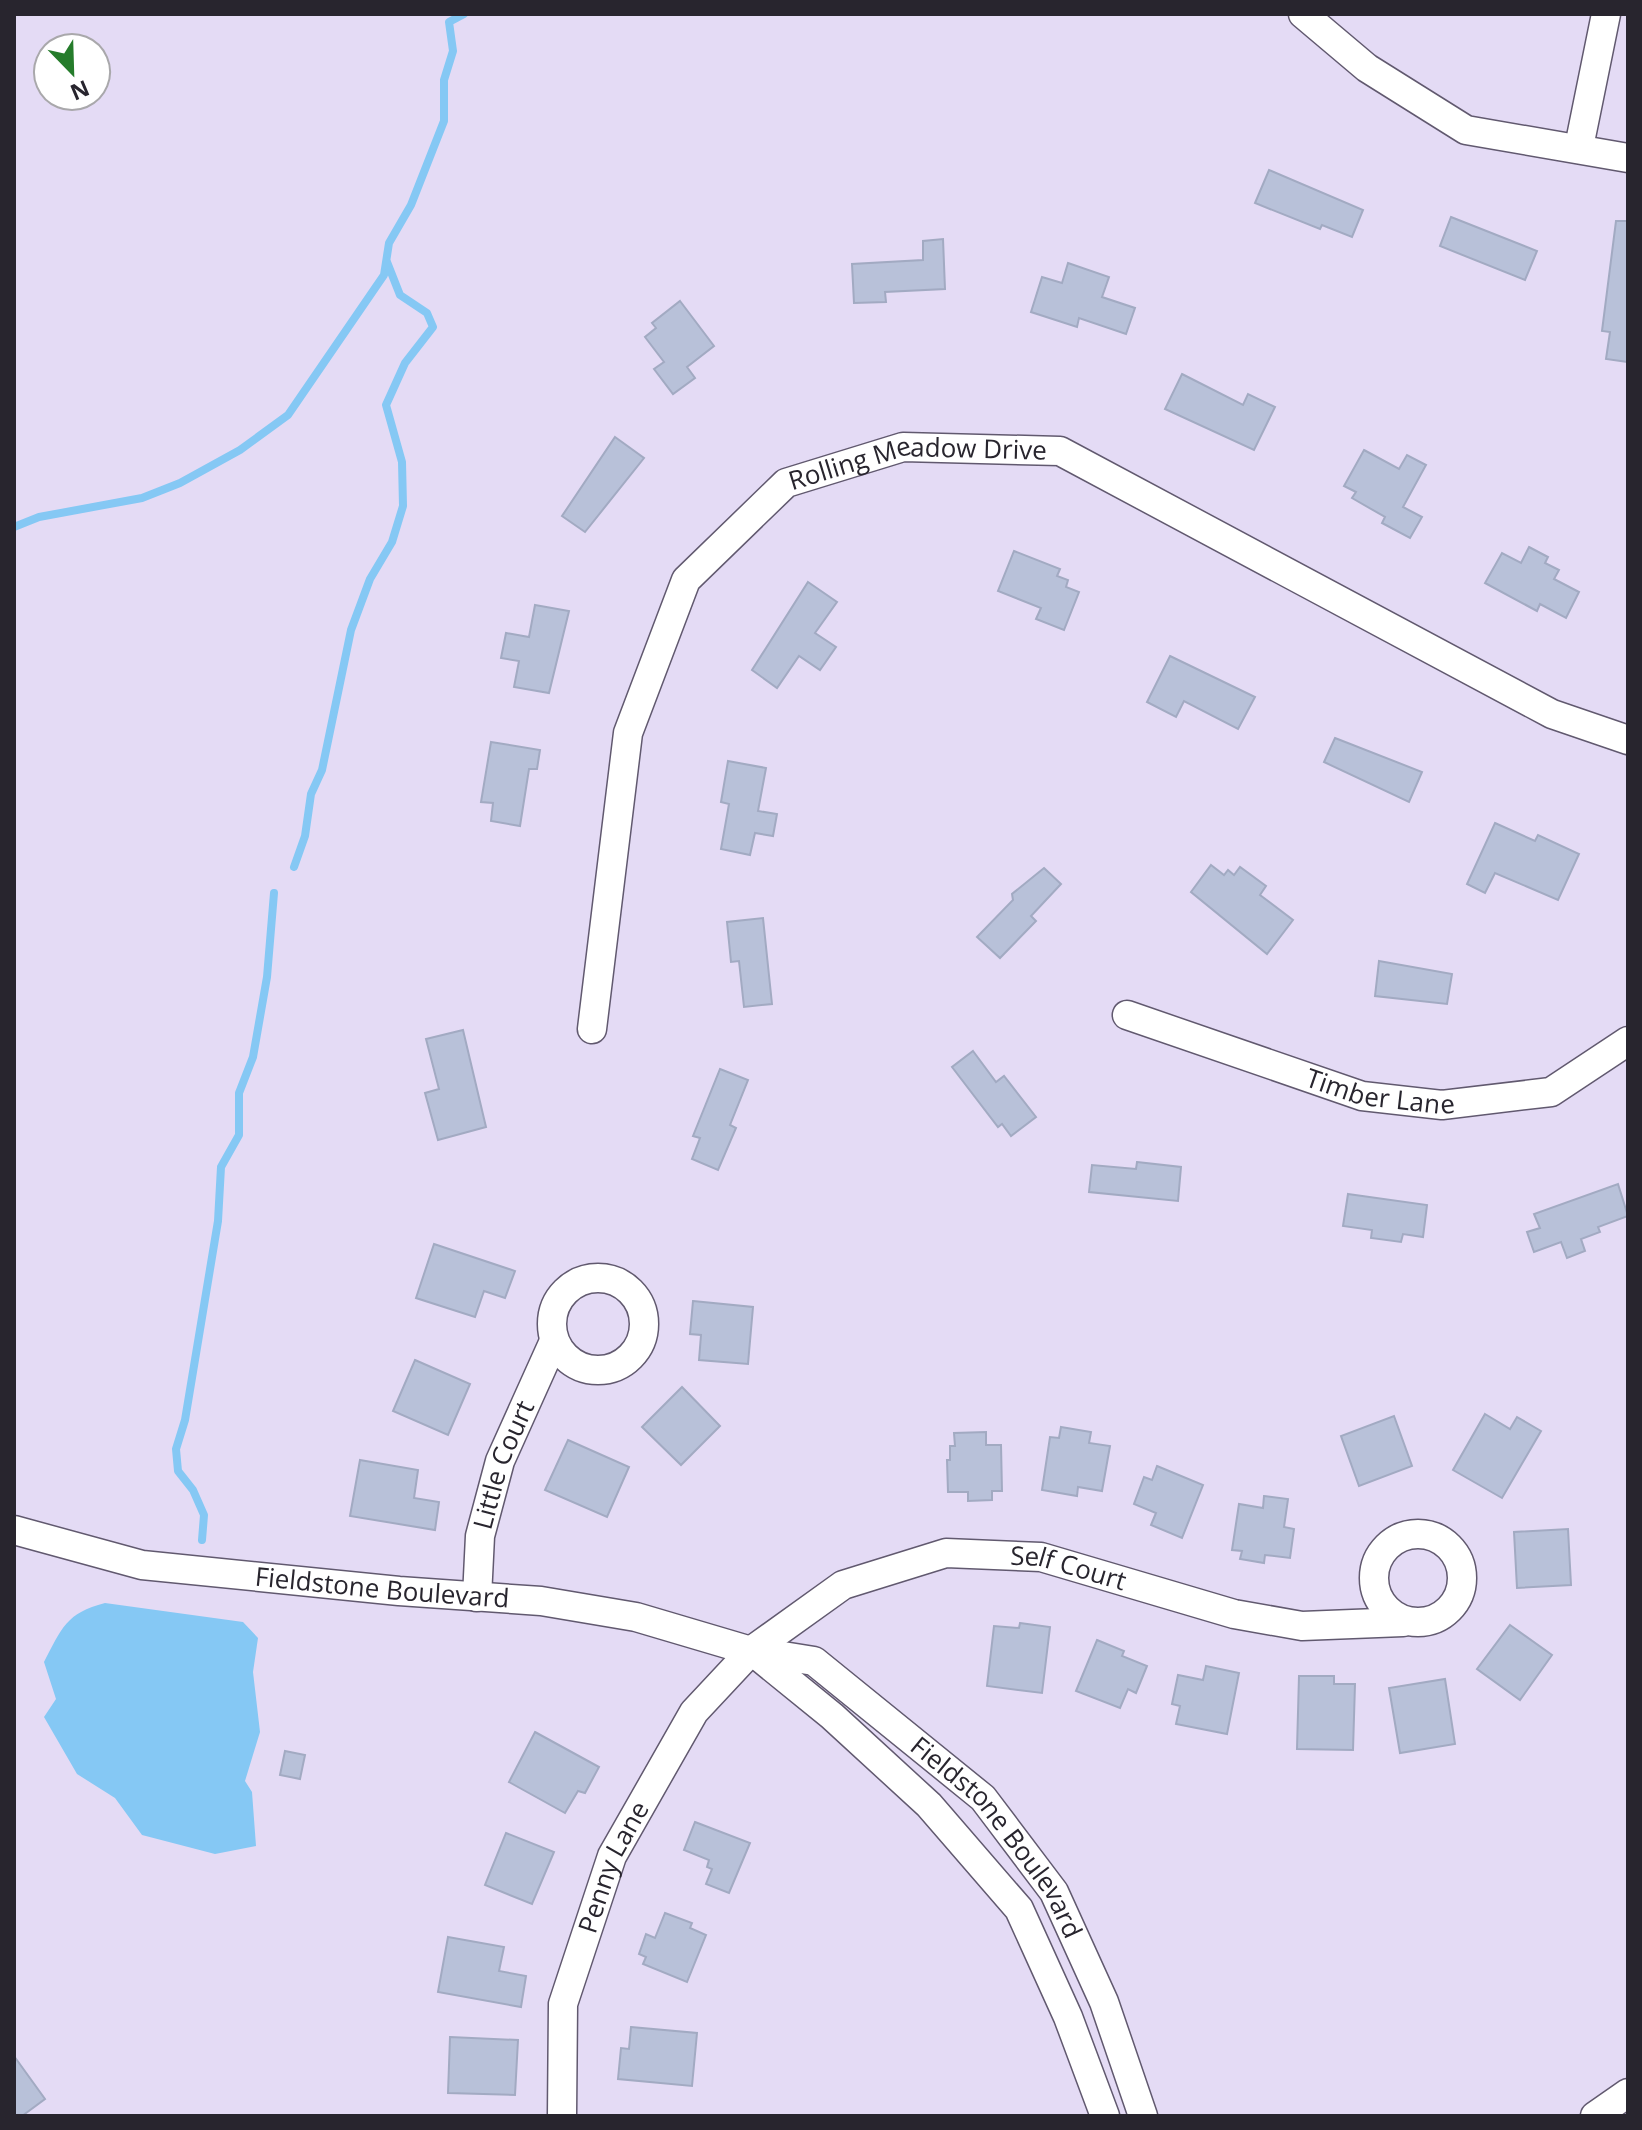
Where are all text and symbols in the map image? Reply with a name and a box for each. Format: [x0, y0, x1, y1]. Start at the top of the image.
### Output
north arrow [32, 32, 112, 112]
text: N [66, 74, 94, 109]
street label: Rolling Meadow Drive [784, 427, 1047, 498]
street label: Timber Lane [1301, 1059, 1457, 1122]
street label: Little Court [464, 1394, 542, 1533]
street label: Self Court [1010, 1537, 1131, 1598]
street label: Fieldstone Boulevard [253, 1558, 511, 1616]
street label: Fieldstone Boulevard [903, 1727, 1092, 1944]
street label: Penny Lane [569, 1794, 657, 1937]

